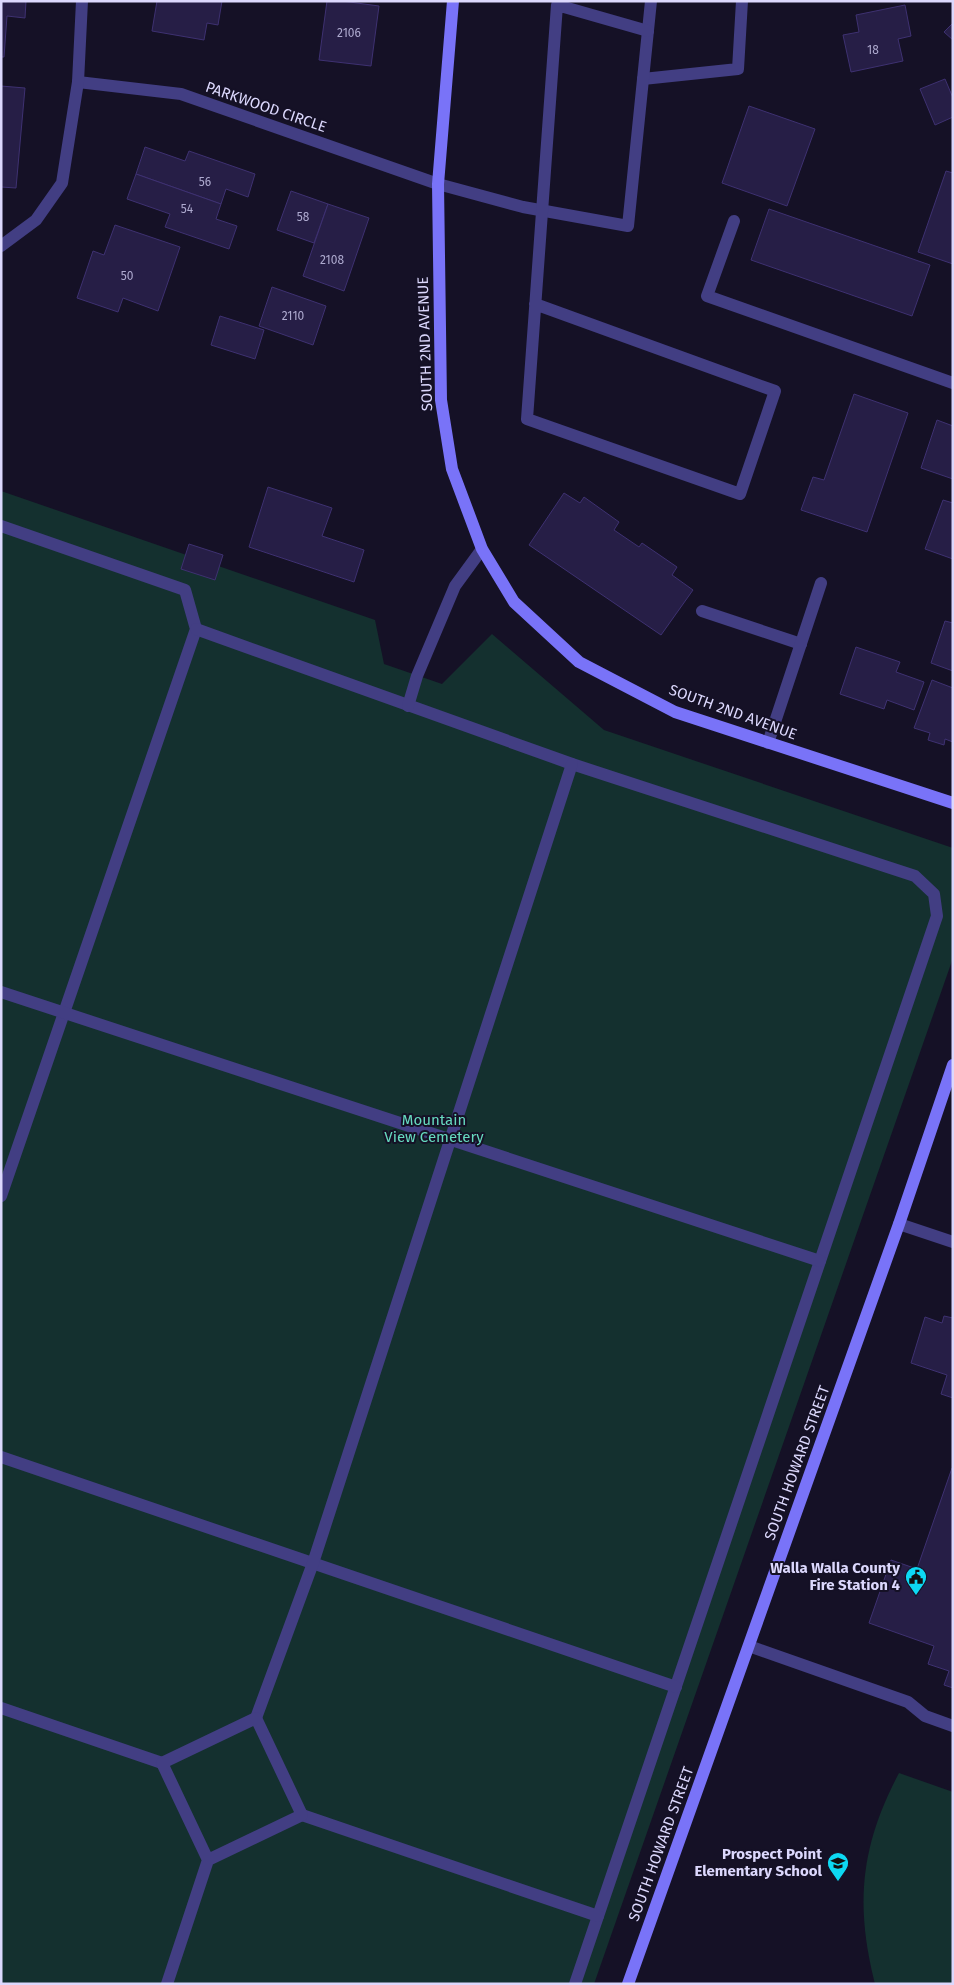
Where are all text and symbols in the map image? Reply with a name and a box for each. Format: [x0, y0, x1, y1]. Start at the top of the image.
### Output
house number: 2106 [337, 26, 361, 40]
house number: 18 [867, 43, 879, 57]
street label: PARKWOOD CIRCLE [203, 78, 329, 136]
house number: 56 [199, 175, 211, 189]
house number: 54 [181, 202, 194, 216]
house number: 58 [297, 210, 310, 224]
house number: 2108 [320, 253, 344, 267]
house number: 50 [121, 269, 134, 283]
street label: SOUTH 2ND AVENUE [414, 276, 436, 412]
house number: 2110 [282, 309, 305, 323]
street label: SOUTH 2ND AVENUE [667, 681, 799, 743]
park label: Mountain View Cemetery [384, 1111, 484, 1146]
street label: SOUTH HOWARD STREET [761, 1383, 833, 1543]
place label: Walla Walla County Fire Station 4 [770, 1559, 901, 1594]
public building icon: Walla Walla County Fire Station 4 [904, 1565, 928, 1596]
street label: SOUTH HOWARD STREET [625, 1764, 697, 1924]
place label: Prospect Point Elementary School [694, 1845, 823, 1880]
school or university icon: Prospect Point Elementary School [826, 1851, 850, 1882]

